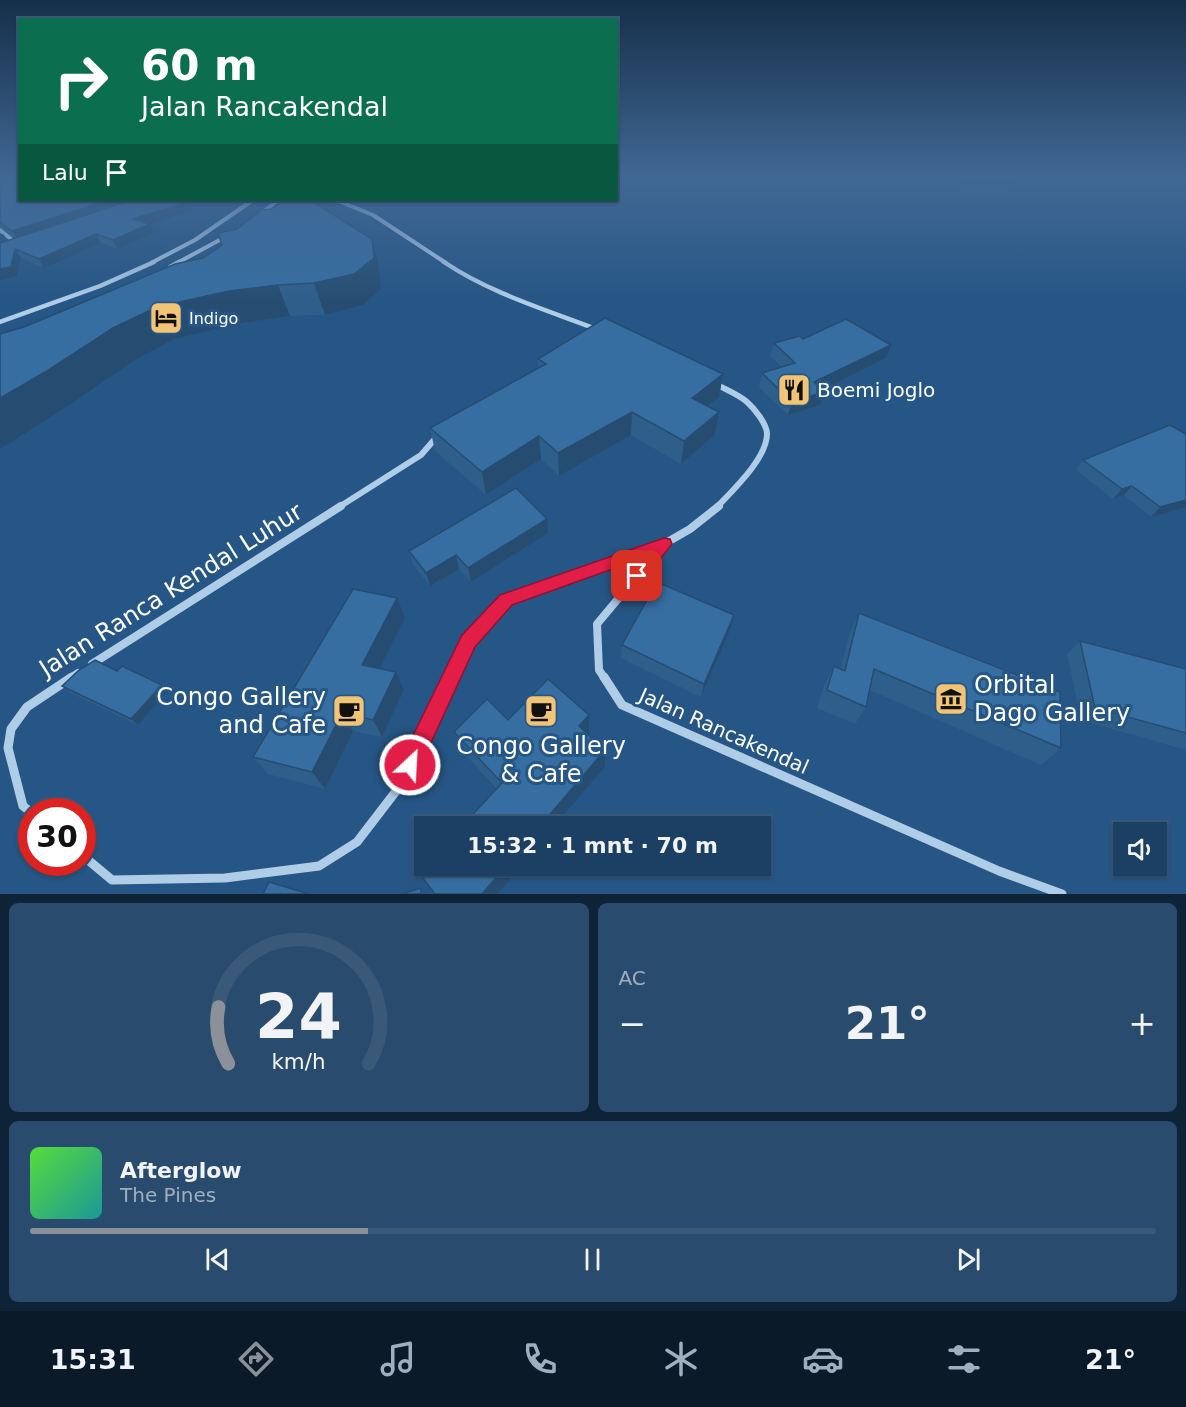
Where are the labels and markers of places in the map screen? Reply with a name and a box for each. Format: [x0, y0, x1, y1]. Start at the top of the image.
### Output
hotel icon: Indigo [148, 300, 184, 336]
place label: Indigo [189, 309, 238, 328]
restaurant icon: Boemi Joglo [776, 372, 812, 408]
place label: Boemi Joglo [817, 378, 935, 402]
pin [611, 550, 662, 601]
place label: Orbital Dago Gallery [974, 671, 1130, 727]
museum icon: Orbital Dago Gallery [933, 681, 969, 717]
place label: Congo Gallery and Cafe [156, 683, 326, 739]
cafe icon: Congo Gallery and Cafe [331, 693, 367, 729]
cafe icon: Congo Gallery & Cafe [523, 693, 559, 729]
place label: Congo Gallery & Cafe [456, 732, 626, 788]

